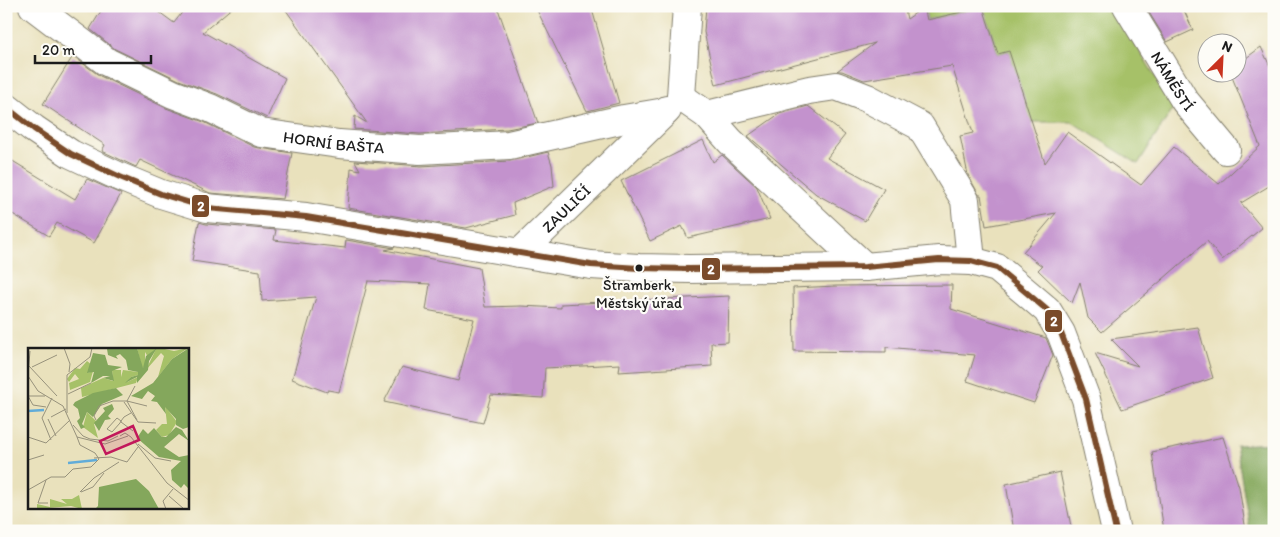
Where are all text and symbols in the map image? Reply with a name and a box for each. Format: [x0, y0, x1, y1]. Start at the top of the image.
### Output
scale bar [35, 32, 151, 64]
north arrow [1198, 32, 1248, 82]
text: N [1219, 37, 1235, 56]
text: 20 m [42, 41, 76, 59]
street label: NÁMĚSTÍ [1147, 48, 1198, 115]
street label: HORNÍ BAŠTA [282, 127, 385, 157]
street label: ZAULIČÍ [538, 181, 594, 237]
line badge: 2 [191, 194, 210, 218]
text: 2 [197, 198, 205, 215]
line badge: 2 [701, 257, 721, 281]
text: 2 [707, 261, 715, 278]
marker: Štramberk, Městský úřad [634, 263, 644, 273]
place label: Štramberk, Městský úřad [596, 276, 682, 312]
line badge: 2 [1044, 309, 1063, 333]
text: 2 [1050, 313, 1058, 330]
inset map [28, 348, 189, 510]

